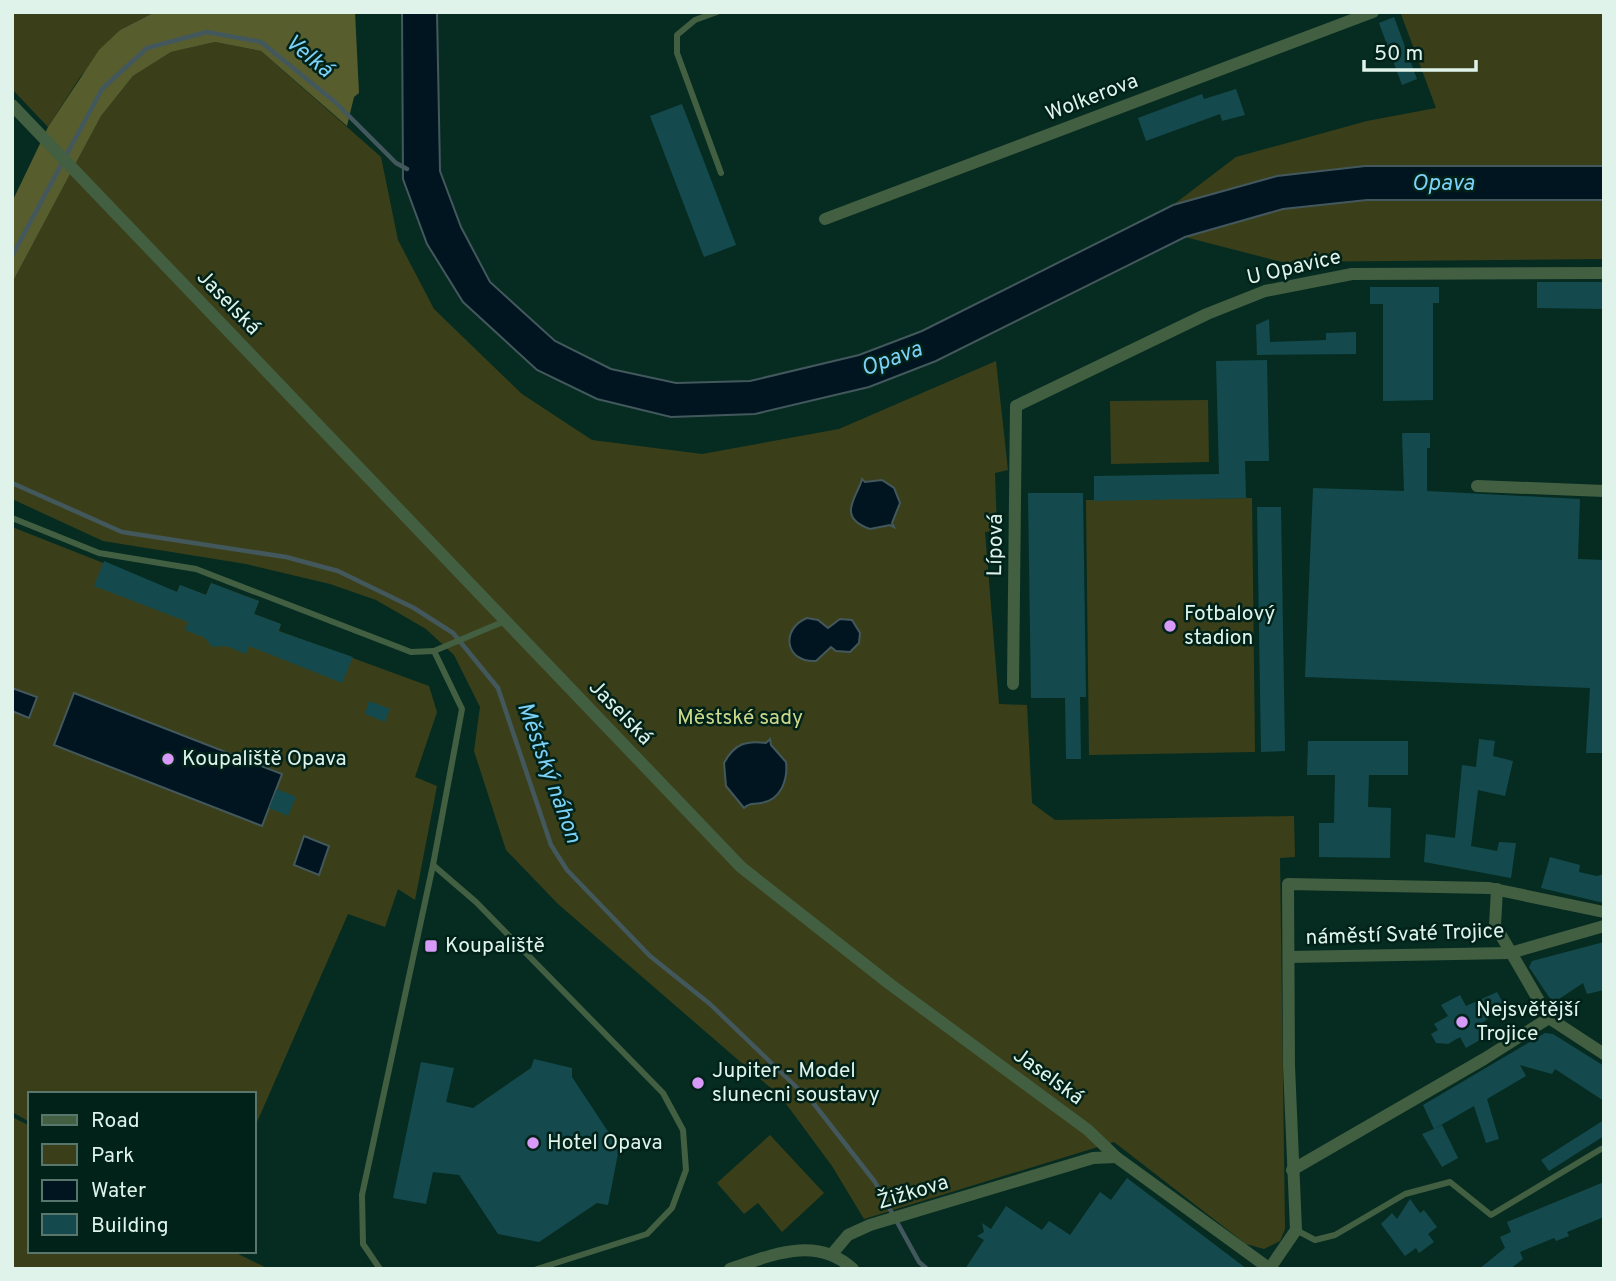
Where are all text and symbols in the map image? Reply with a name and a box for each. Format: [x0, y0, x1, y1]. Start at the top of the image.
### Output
scale bar [1364, 28, 1476, 72]
water label: Velká [278, 29, 340, 87]
text: 50 m [1374, 41, 1423, 68]
street label: Wolkerova [1042, 68, 1142, 128]
water label: Opava [1412, 170, 1475, 199]
street label: U Opavice [1244, 244, 1344, 292]
street label: Jaselská [190, 264, 266, 342]
water label: Opava [857, 336, 927, 384]
street label: Lípová [982, 513, 1010, 577]
place label: Fotbalový stadion [1184, 601, 1275, 652]
marker: Fotbalový stadion [1162, 618, 1178, 634]
street label: Jaselská [582, 674, 658, 752]
water label: Městský náhon [509, 699, 587, 848]
park label: Městské sady [677, 705, 803, 732]
place label: Koupaliště Opava [182, 746, 347, 773]
marker: Koupaliště Opava [160, 751, 176, 767]
street label: náměstí Svaté Trojice [1305, 918, 1505, 952]
place label: Koupaliště [445, 933, 545, 960]
marker: Koupaliště [423, 938, 439, 954]
place label: Nejsvětější Trojice [1476, 997, 1581, 1048]
marker: Nejsvětější Trojice [1454, 1014, 1470, 1030]
street label: Jaselská [1007, 1042, 1089, 1112]
place label: Jupiter - Model slunecni soustavy [712, 1058, 880, 1109]
marker: Jupiter - Model slunecni soustavy [690, 1075, 706, 1091]
legend [28, 1092, 256, 1253]
text: Road [91, 1108, 140, 1135]
place label: Hotel Opava [547, 1130, 663, 1157]
marker: Hotel Opava [525, 1135, 541, 1151]
text: Park [91, 1143, 134, 1170]
street label: Žižkova [874, 1168, 952, 1217]
text: Water [91, 1178, 146, 1205]
text: Building [91, 1213, 169, 1240]

